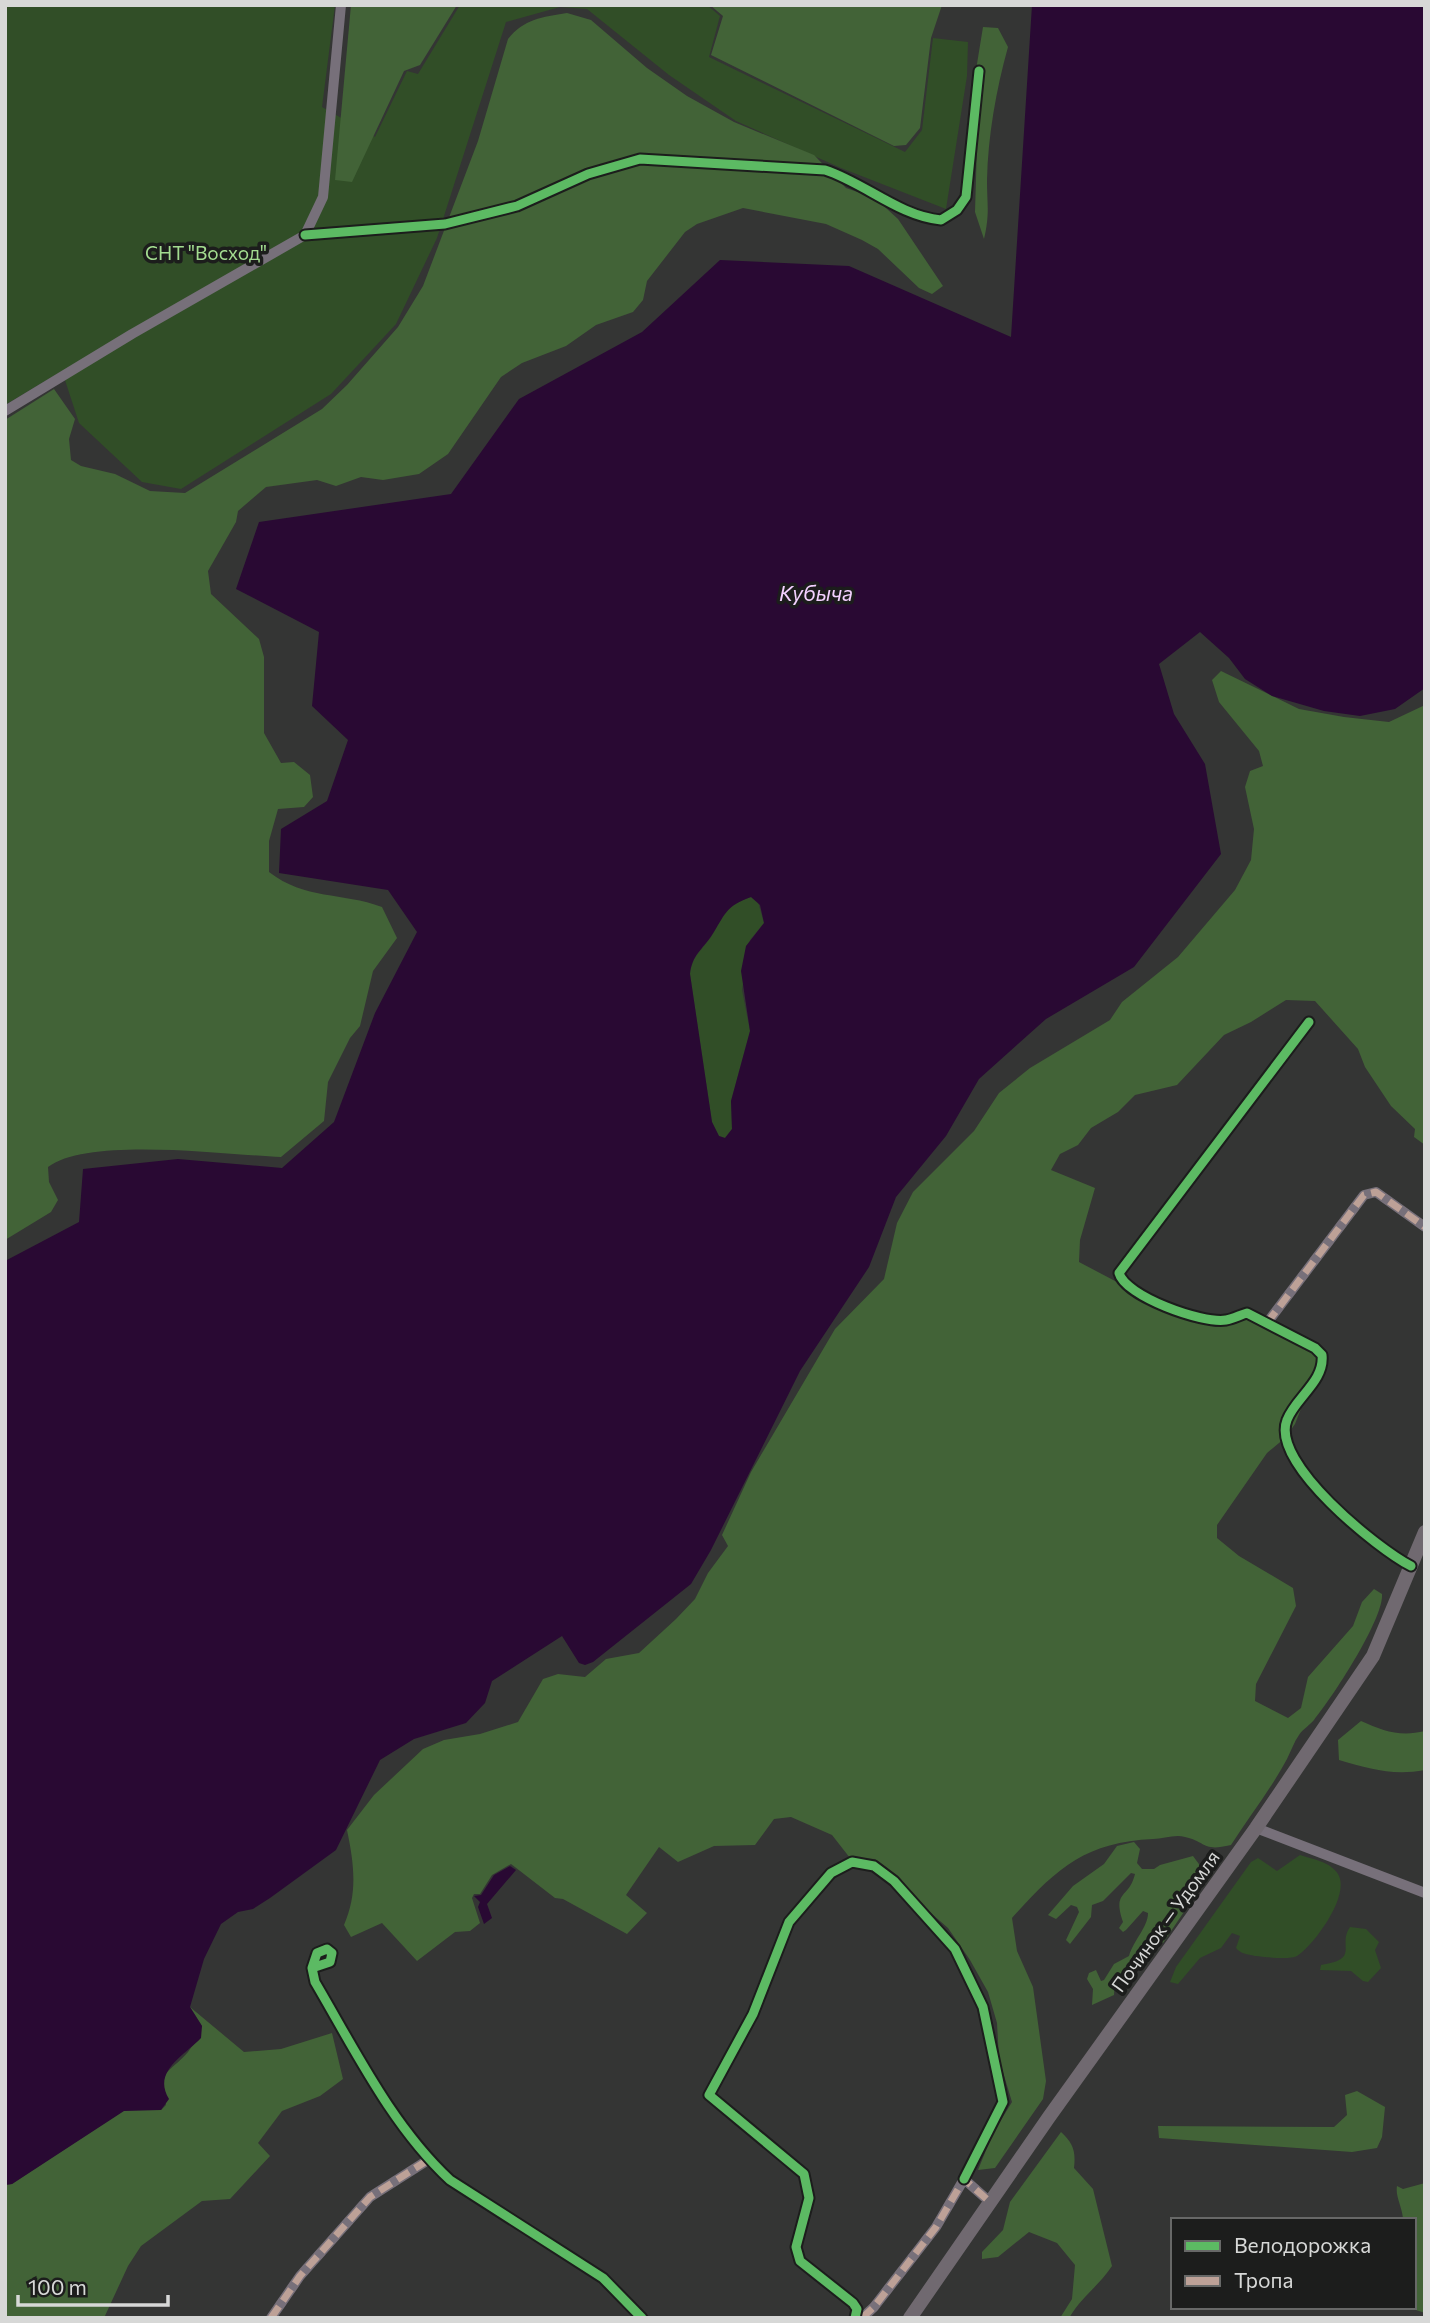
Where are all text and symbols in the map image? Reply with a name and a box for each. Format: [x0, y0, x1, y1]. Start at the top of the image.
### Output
park label: СНТ "Восход" [145, 241, 267, 264]
water label: Кубыча [779, 580, 853, 605]
street label: Починок — Удомля [1106, 1846, 1224, 1996]
legend [1171, 2218, 1416, 2309]
text: Велодорожка [1234, 2232, 1371, 2257]
scale bar [18, 2264, 168, 2308]
text: Тропа [1234, 2267, 1293, 2292]
text: 100 m [28, 2274, 87, 2299]

